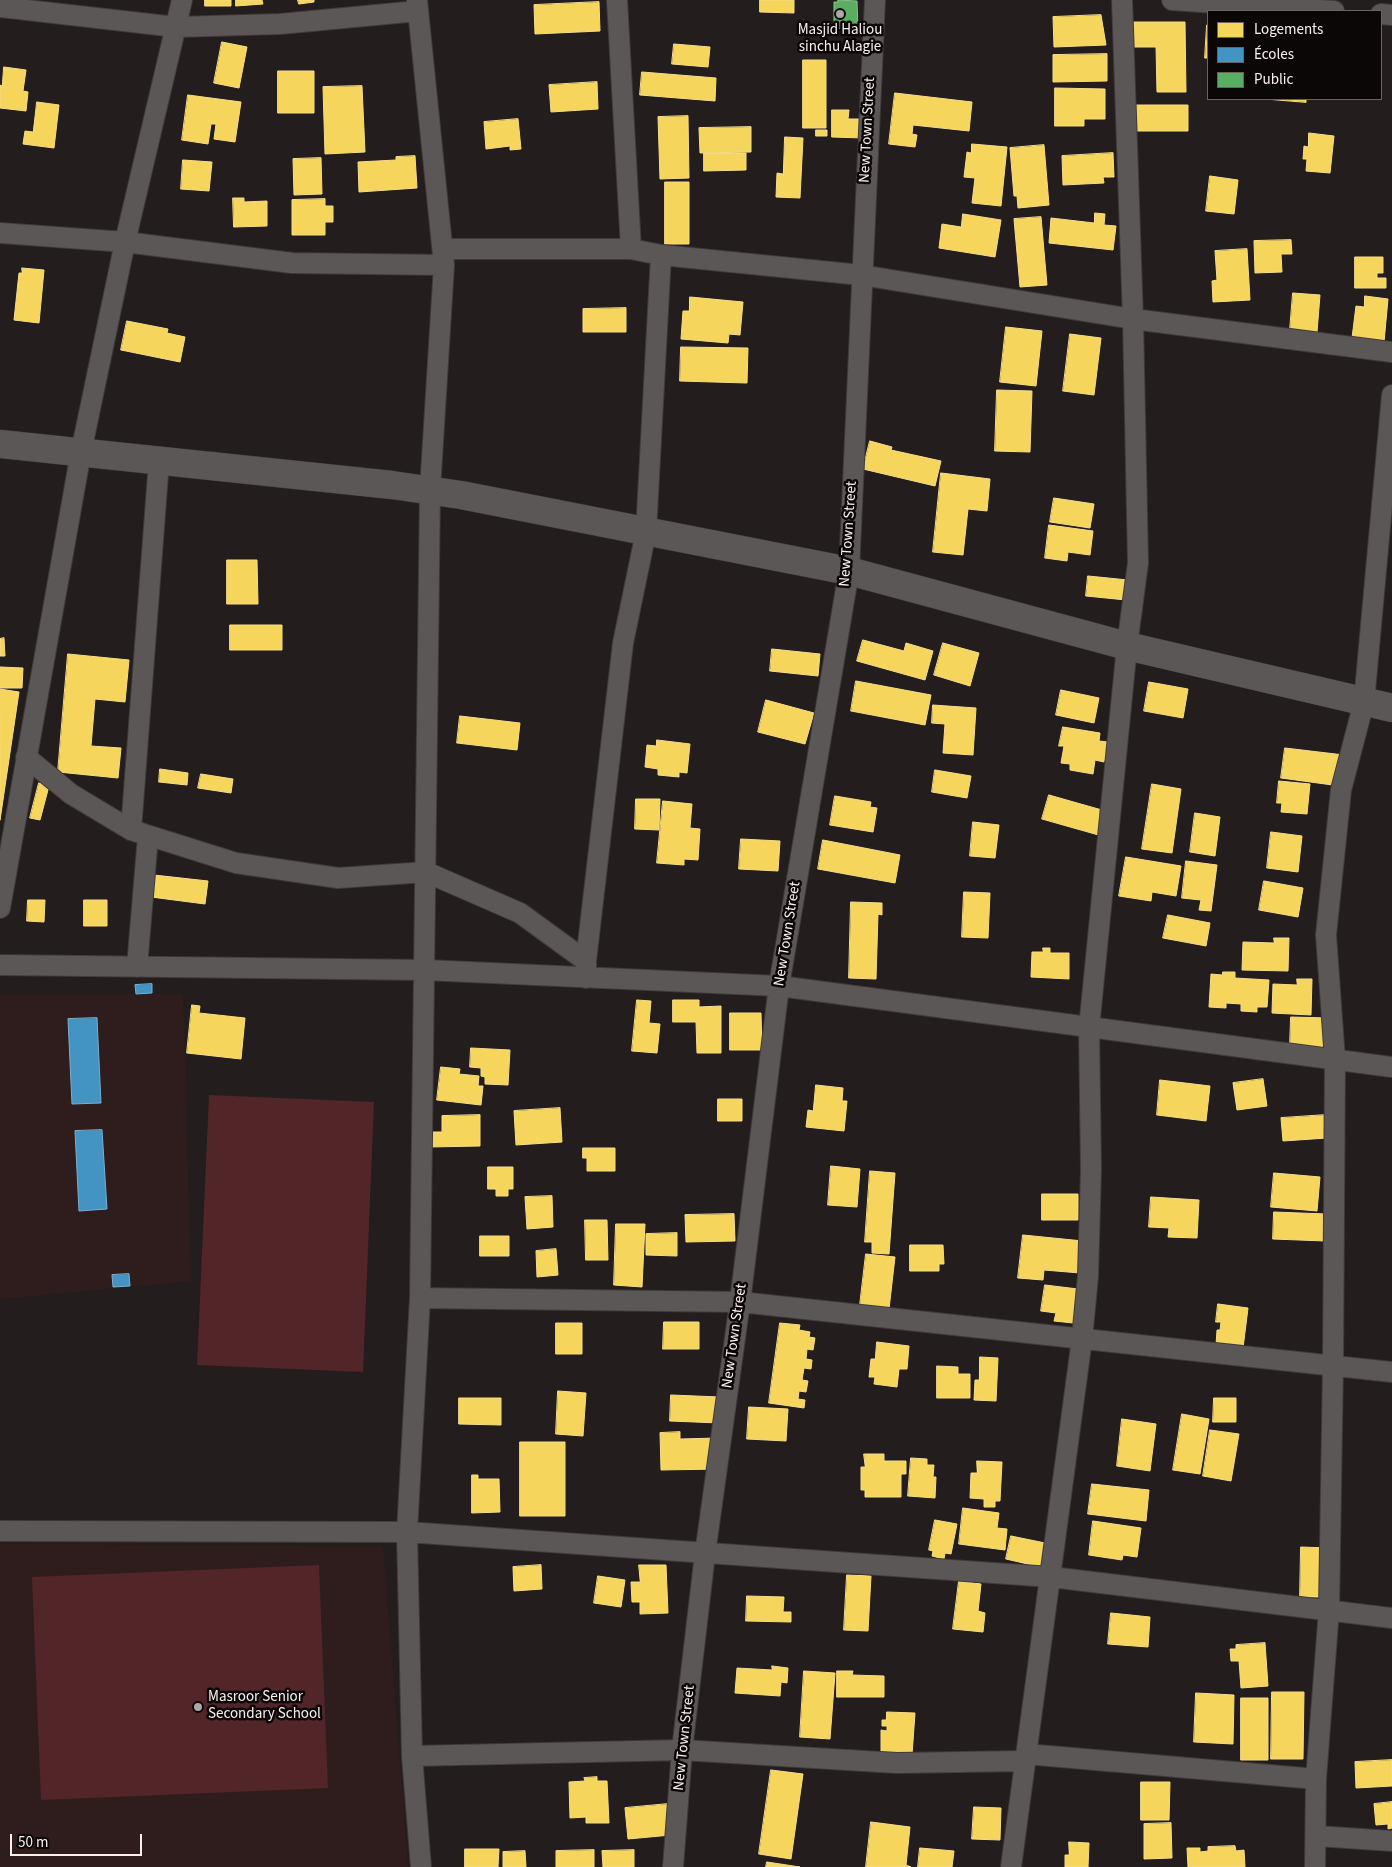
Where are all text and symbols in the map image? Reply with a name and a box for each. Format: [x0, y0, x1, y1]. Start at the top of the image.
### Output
marker: Masjid Haliou sinchu Alagie [834, 8, 846, 20]
legend [1207, 10, 1382, 100]
text: Logements [1254, 19, 1323, 40]
place label: Masjid Haliou sinchu Alagie [798, 22, 882, 57]
text: Écoles [1254, 44, 1294, 65]
text: Public [1254, 69, 1293, 90]
street label: New Town Street [856, 77, 880, 183]
street label: New Town Street [836, 481, 862, 587]
street label: New Town Street [771, 880, 805, 988]
street label: New Town Street [719, 1282, 751, 1390]
street label: New Town Street [671, 1684, 699, 1792]
place label: Masroor Senior Secondary School [208, 1689, 321, 1724]
marker: Masroor Senior Secondary School [192, 1701, 204, 1713]
scale bar [12, 1824, 145, 1856]
text: 50 m [18, 1832, 48, 1853]

